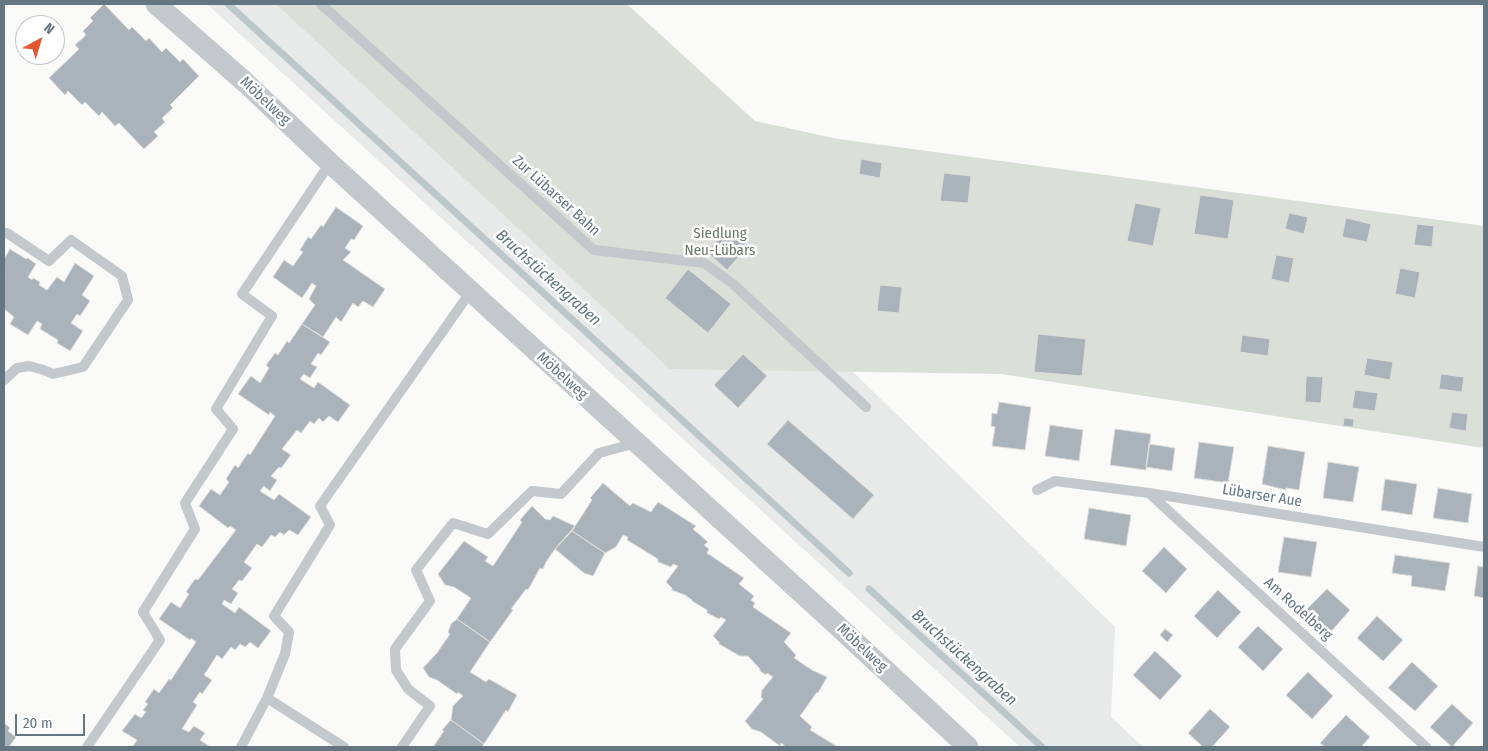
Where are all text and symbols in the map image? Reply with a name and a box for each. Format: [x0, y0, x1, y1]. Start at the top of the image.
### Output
north arrow [15, 15, 65, 65]
text: N [41, 19, 58, 38]
street label: Möbelweg [236, 73, 294, 129]
street label: Zur Lübarser Bahn [508, 152, 604, 240]
park label: Siedlung Neu-Lübars [685, 225, 755, 260]
water label: Bruchstückengraben [491, 226, 605, 330]
street label: Möbelweg [533, 349, 591, 403]
street label: Lübarser Aue [1221, 481, 1303, 511]
street label: Am Rodelberg [1260, 574, 1336, 644]
water label: Bruchstückengraben [907, 606, 1021, 710]
street label: Möbelweg [833, 620, 891, 676]
scale bar [18, 704, 88, 736]
text: 20 m [23, 714, 53, 732]

